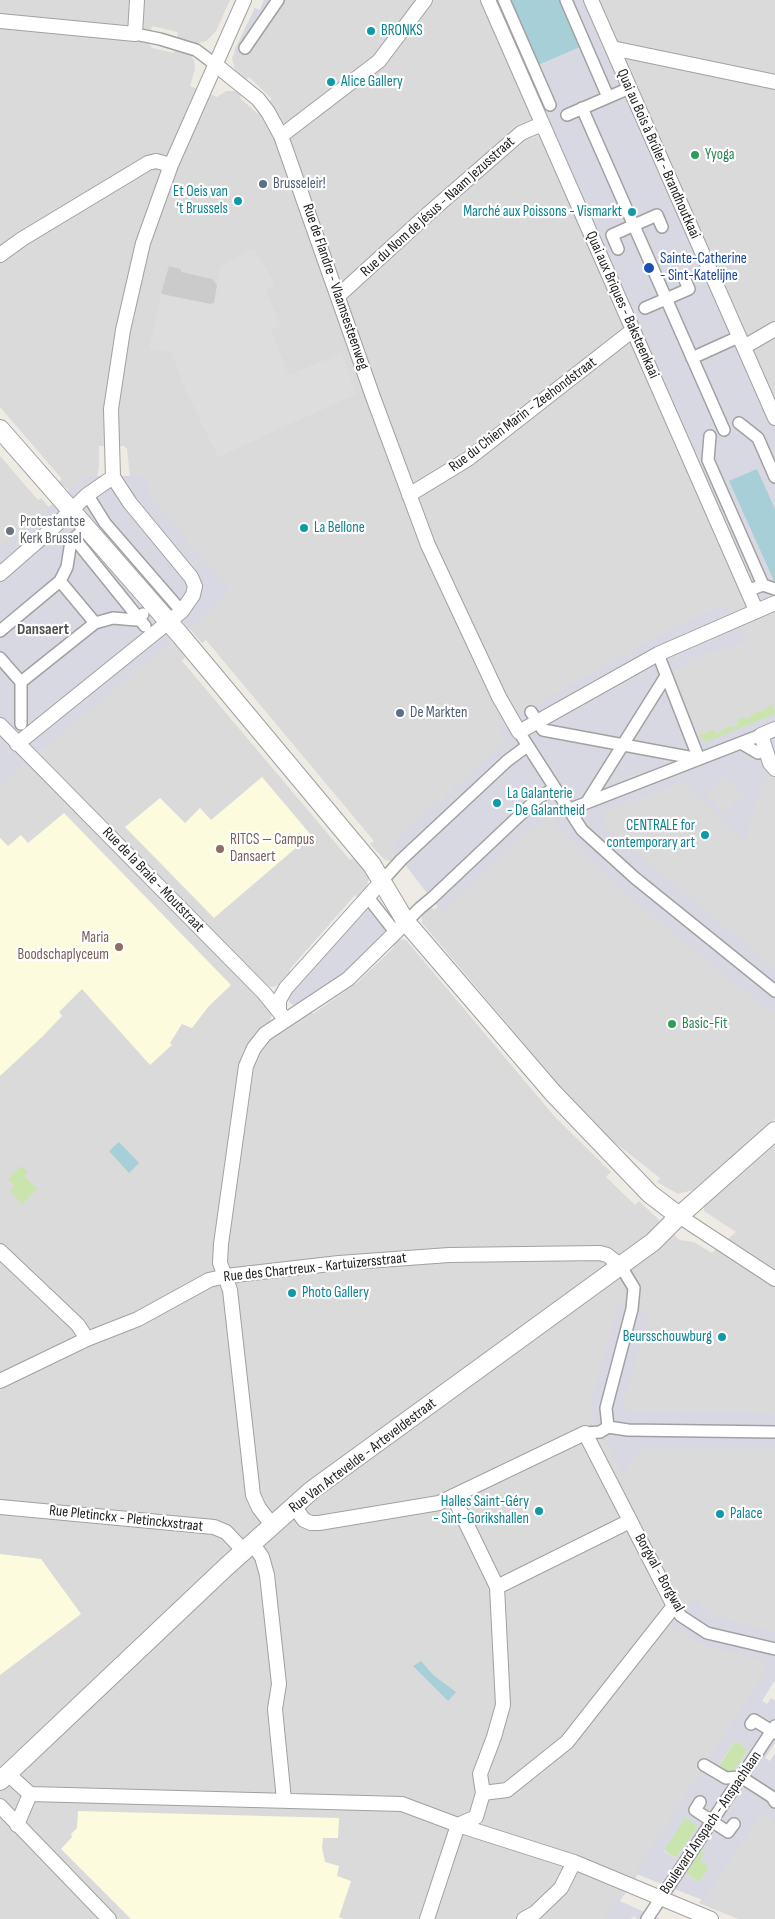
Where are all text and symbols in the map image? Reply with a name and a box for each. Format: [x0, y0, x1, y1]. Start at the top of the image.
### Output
place label: BRONKS [381, 22, 423, 40]
marker: BRONKS [365, 25, 377, 37]
street label: Quai au Bois à Brûler - Brandhoutkaai [612, 66, 704, 242]
place label: Alice Gallery [341, 73, 403, 91]
marker: Alice Gallery [325, 76, 337, 88]
street label: Rue du Nom de Jésus - Naam Jezusstraat [357, 133, 519, 281]
place label: Yyoga [705, 146, 734, 164]
marker: Yyoga [689, 149, 701, 161]
place label: Brusseleir! [273, 175, 326, 193]
marker: Brusseleir! [257, 178, 269, 190]
place label: Et Oeis van ’t Brussels [173, 183, 228, 218]
marker: Et Oeis van ’t Brussels [232, 195, 244, 207]
street label: Rue de Flandre - Vlaamsesteenweg [298, 202, 372, 372]
place label: Marché aux Poissons - Vismarkt [463, 203, 622, 221]
marker: Marché aux Poissons - Vismarkt [626, 206, 638, 218]
street label: Quai aux Briques - Baksteenkaai [581, 229, 663, 381]
place label: Sainte-Catherine - Sint-Katelijne [660, 250, 747, 285]
marker: Sainte-Catherine - Sint-Katelijne [642, 261, 656, 275]
street label: Rue du Chien Marin - Zeehondstraat [446, 354, 600, 476]
place label: Protestantse Kerk Brussel [20, 513, 85, 548]
place label: La Bellone [314, 519, 365, 537]
marker: La Bellone [298, 522, 310, 534]
marker: Protestantse Kerk Brussel [4, 525, 16, 537]
district label: Dansaert [17, 620, 69, 640]
place label: De Markten [410, 704, 467, 722]
marker: De Markten [394, 707, 406, 719]
place label: La Galanterie - De Galantheid [507, 785, 585, 820]
marker: La Galanterie - De Galantheid [491, 797, 503, 809]
place label: CENTRALE for contemporary art [606, 817, 695, 852]
street label: Rue de la Braie - Moutstraat [98, 824, 208, 936]
marker: CENTRALE for contemporary art [699, 829, 711, 841]
place label: RITCS — Campus Dansaert [230, 831, 314, 866]
marker: RITCS — Campus Dansaert [214, 843, 226, 855]
place label: Maria Boodschaplyceum [18, 929, 109, 964]
marker: Maria Boodschaplyceum [113, 941, 125, 953]
place label: Basic-Fit [682, 1015, 727, 1033]
marker: Basic-Fit [666, 1018, 678, 1030]
street label: Rue des Chartreux - Kartuizersstraat [223, 1249, 407, 1287]
place label: Photo Gallery [302, 1284, 369, 1302]
marker: Photo Gallery [286, 1287, 298, 1299]
place label: Beursschouwburg [623, 1328, 712, 1346]
marker: Beursschouwburg [716, 1331, 728, 1343]
street label: Rue Van Artevelde - Arteveldestraat [286, 1395, 440, 1517]
place label: Halles Saint-Géry - Sint-Gorikshallen [433, 1493, 529, 1528]
street label: Rue Pletinckx - Pletinckxstraat [48, 1502, 204, 1536]
marker: Halles Saint-Géry - Sint-Gorikshallen [533, 1505, 545, 1517]
place label: Palace [730, 1505, 762, 1523]
marker: Palace [714, 1508, 726, 1520]
street label: Borgval - Borgwal [630, 1531, 688, 1615]
street label: Boulevard Anspach - Anspachlaan [656, 1748, 766, 1898]

